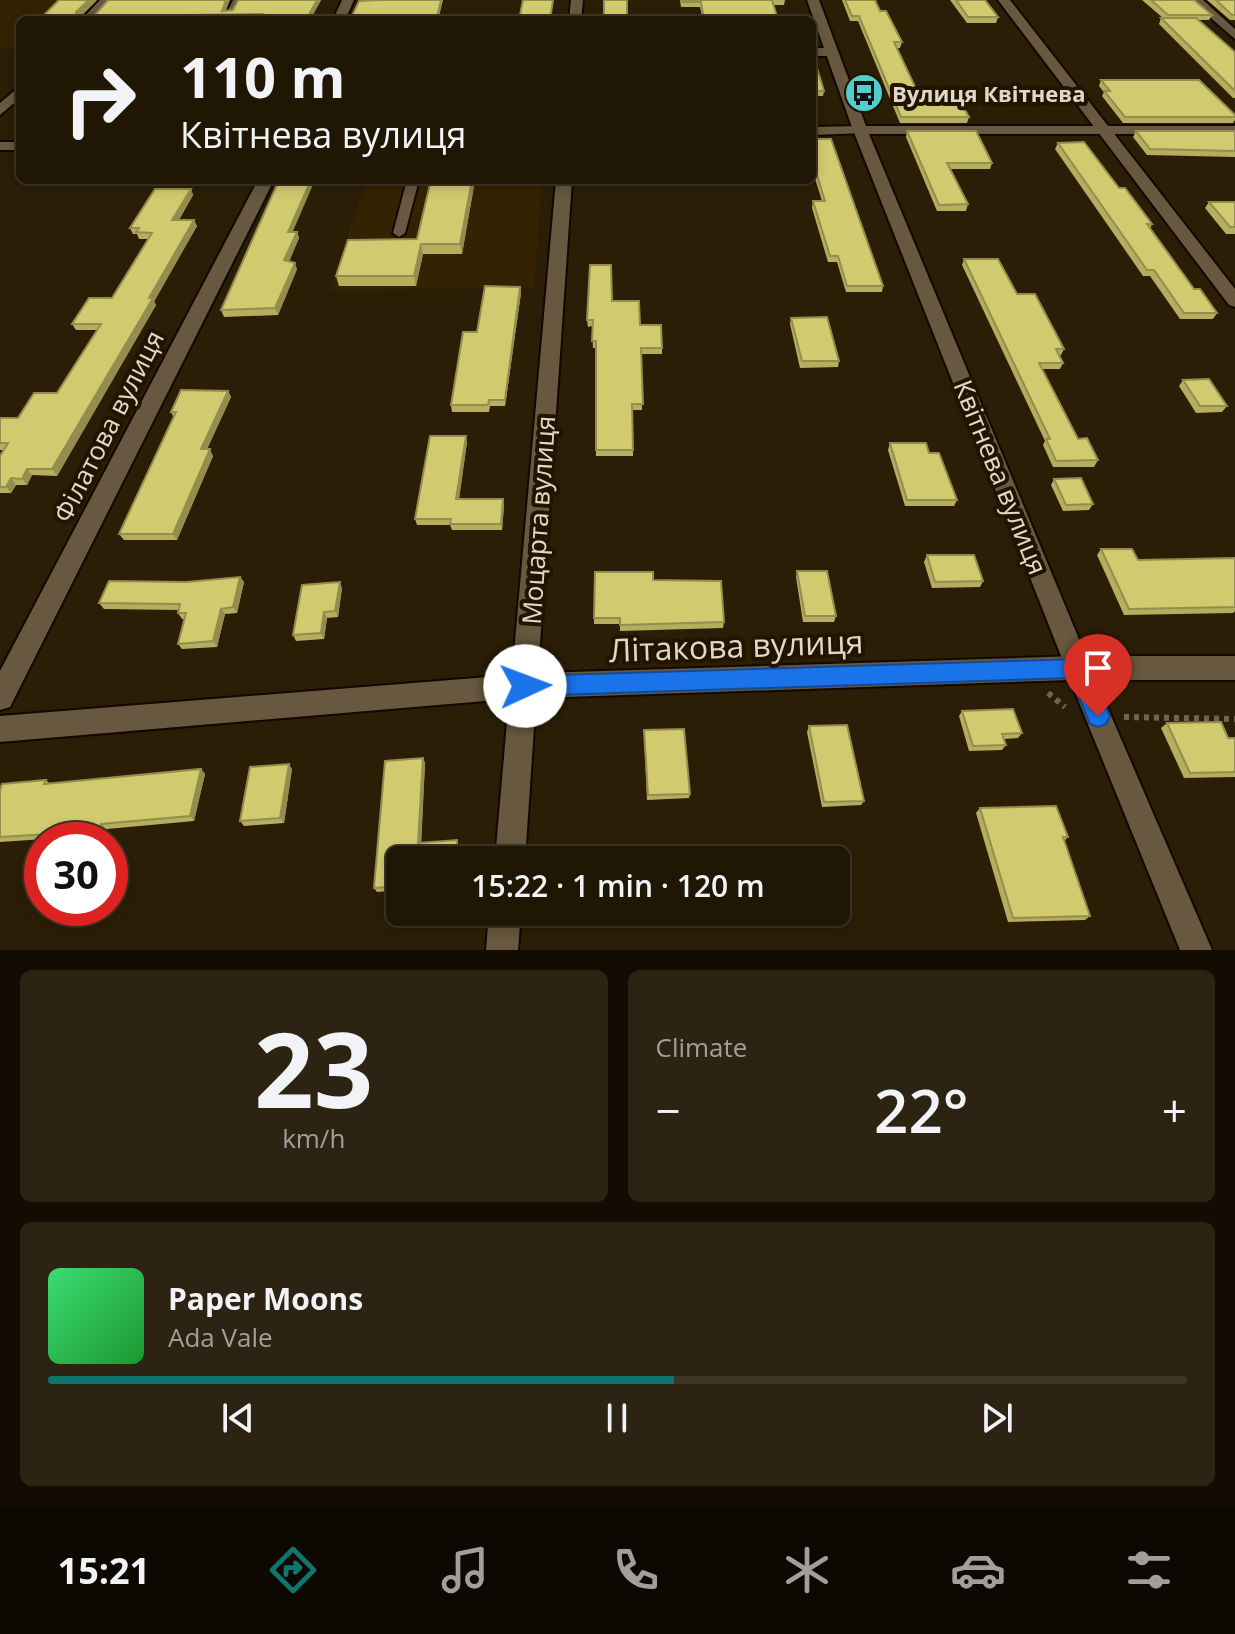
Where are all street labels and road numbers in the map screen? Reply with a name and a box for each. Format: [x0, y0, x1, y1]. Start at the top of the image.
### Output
street label: Філатова вулиця [44, 324, 172, 528]
street label: Квітнева вулиця [946, 374, 1056, 580]
street label: Моцарта вулиця [513, 414, 563, 626]
street label: Літакова вулиця [608, 619, 864, 671]

